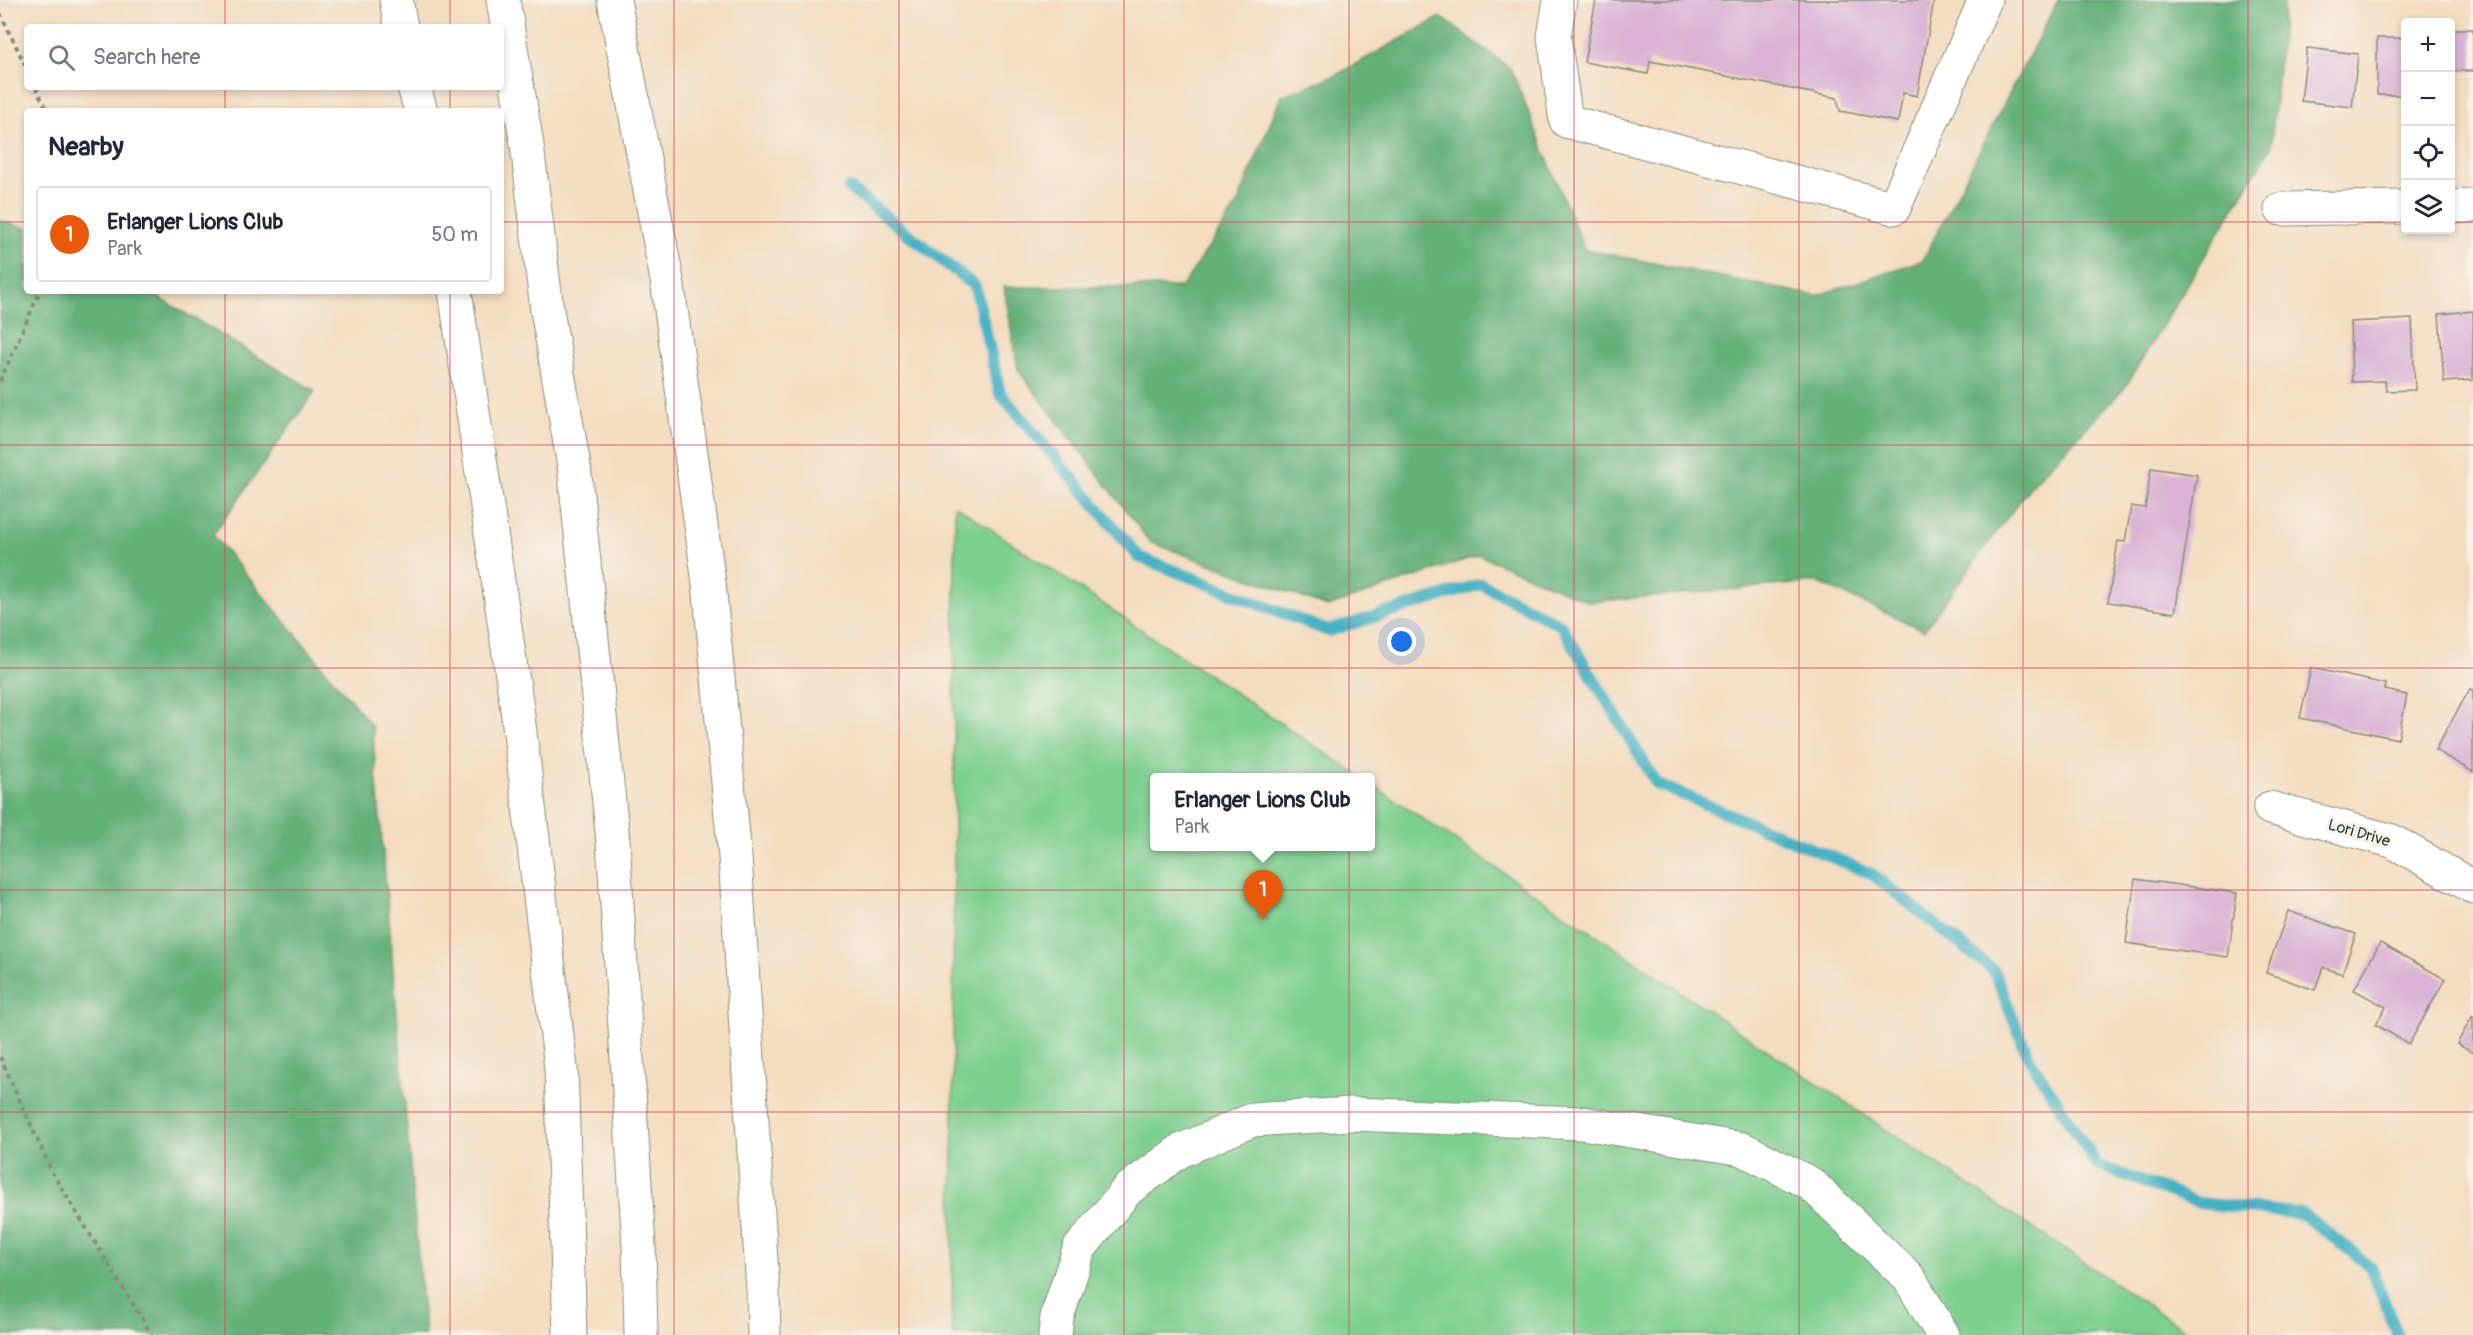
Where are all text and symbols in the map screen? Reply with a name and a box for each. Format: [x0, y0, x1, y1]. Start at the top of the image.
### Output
map controls [2401, 18, 2455, 234]
button: + [2401, 18, 2455, 72]
search box [24, 24, 504, 90]
icon: search [45, 41, 78, 74]
text: Search here [93, 43, 200, 71]
button: − [2401, 72, 2455, 126]
button: locate [2401, 126, 2455, 180]
text: Nearby [48, 131, 124, 163]
button: layers [2401, 180, 2455, 234]
text: Erlanger Lions Club [107, 208, 283, 236]
text: 1 [66, 222, 73, 247]
text: 50 m [431, 222, 478, 247]
text: Park [107, 236, 142, 261]
your location [1387, 627, 1416, 656]
popup [1150, 773, 1375, 851]
text: Erlanger Lions Club [1174, 786, 1351, 814]
text: Park [1174, 814, 1209, 839]
street label: Lori Drive [2326, 815, 2393, 851]
pin: 1 [1244, 870, 1282, 920]

